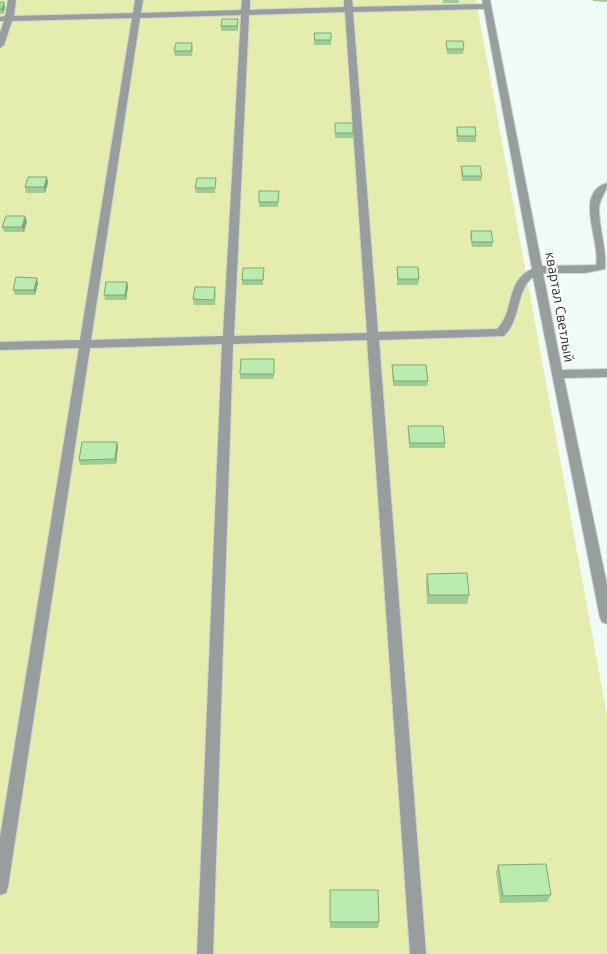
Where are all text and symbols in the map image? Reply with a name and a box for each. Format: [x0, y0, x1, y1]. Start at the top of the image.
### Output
street label: квартал Светлый [542, 251, 578, 363]

